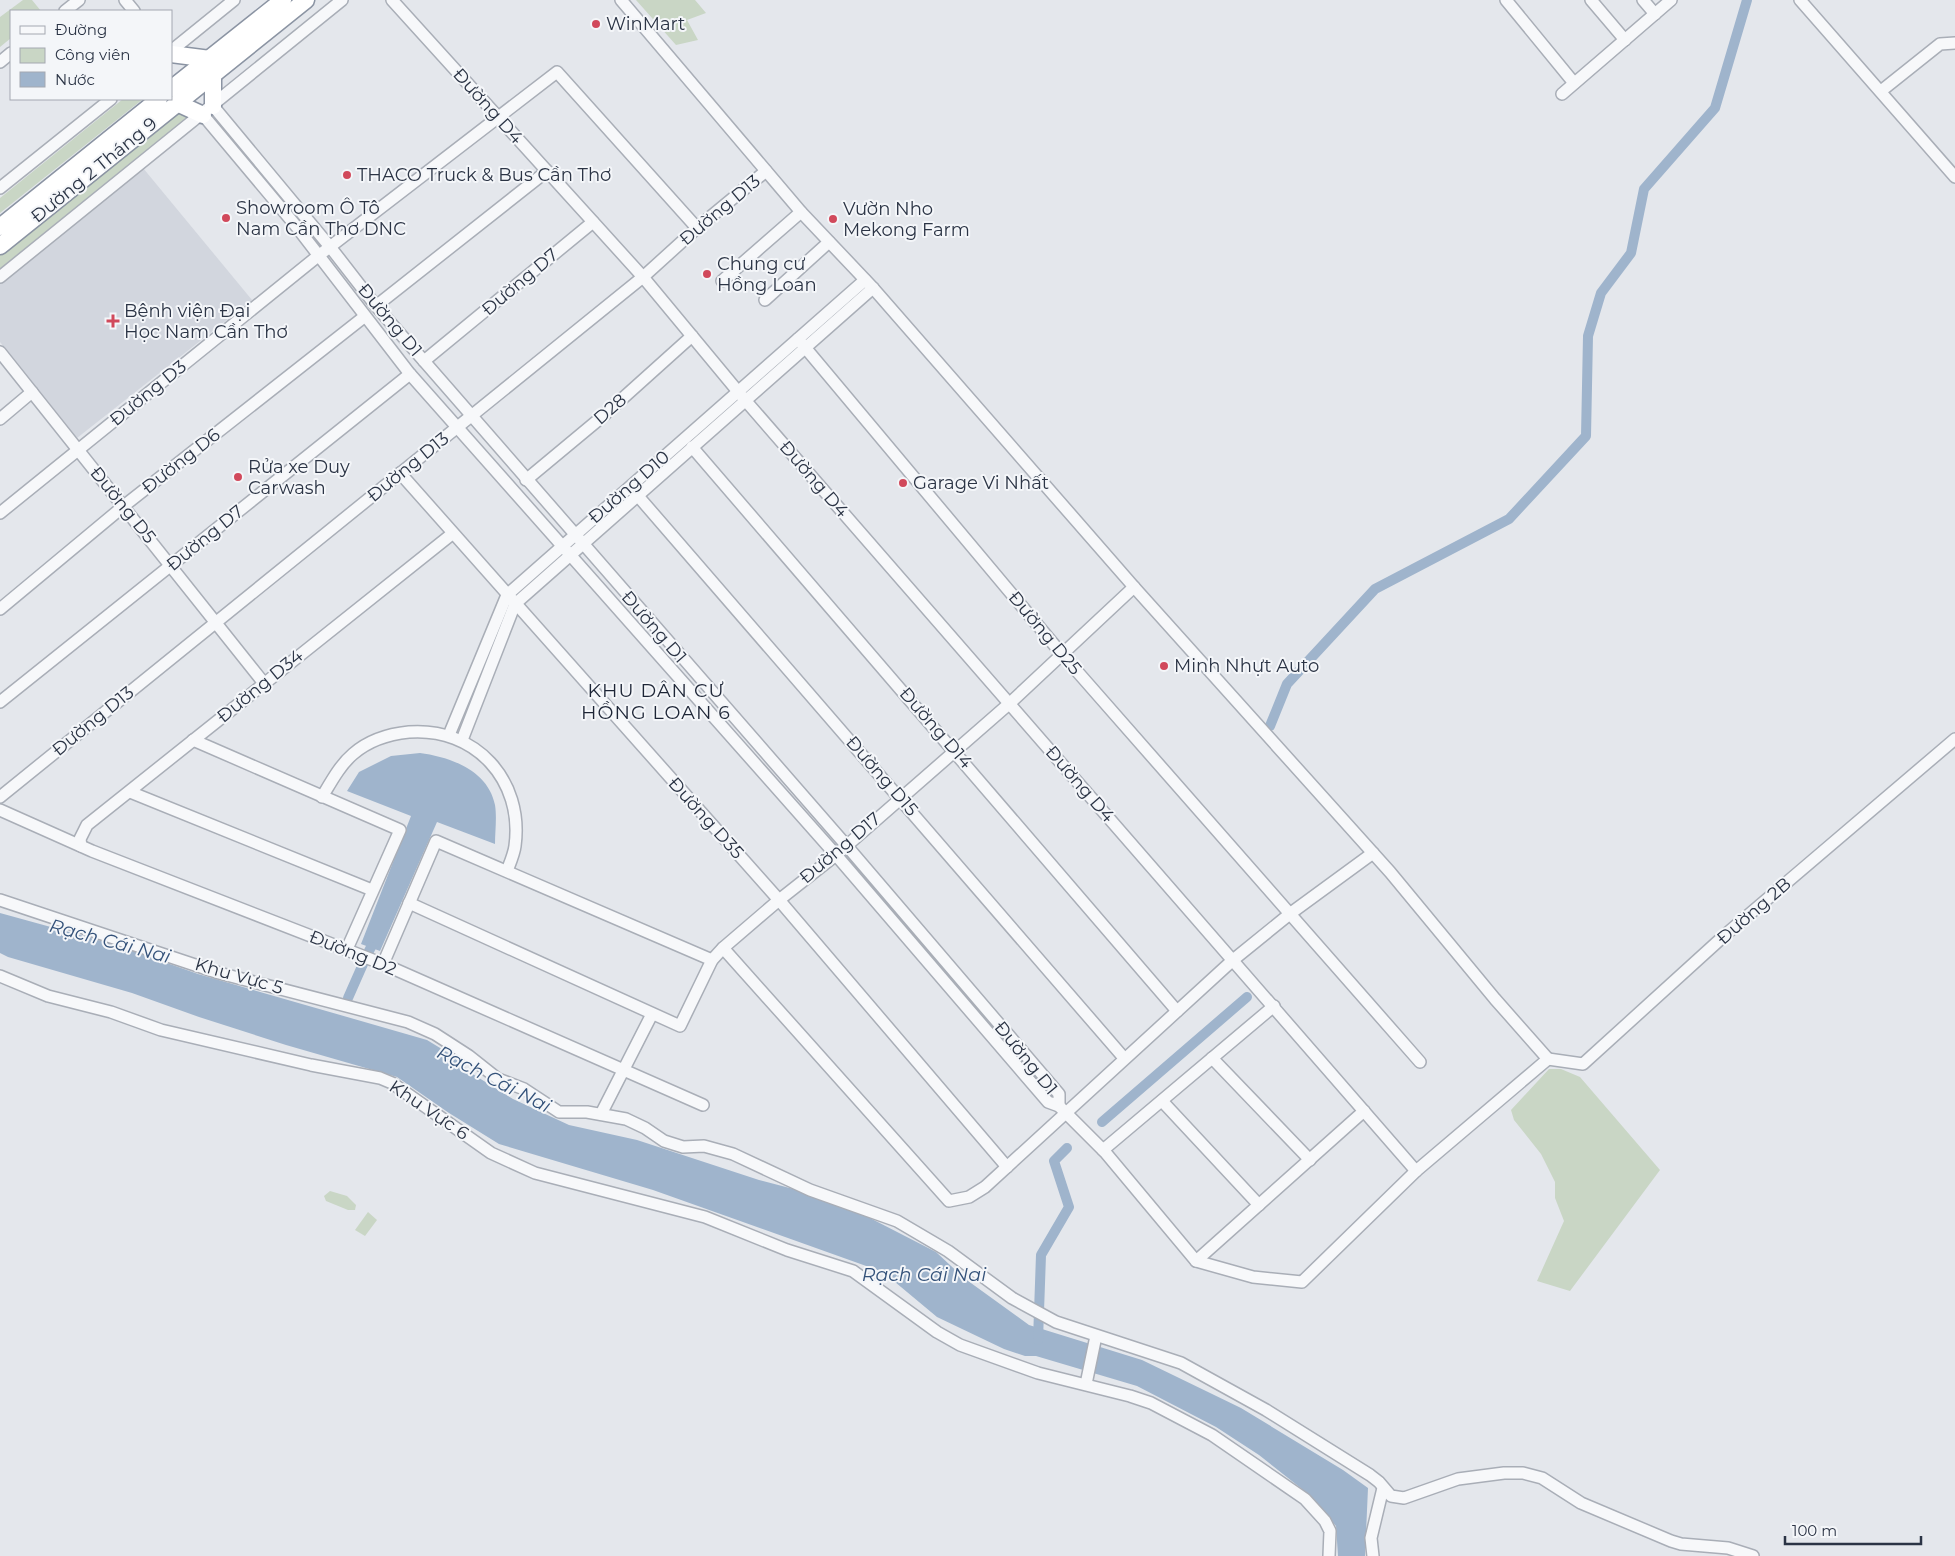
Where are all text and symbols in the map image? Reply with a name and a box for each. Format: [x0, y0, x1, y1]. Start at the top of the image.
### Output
legend [10, 10, 172, 100]
place label: WinMart [606, 13, 685, 35]
marker: WinMart [590, 18, 602, 30]
text: Đường [55, 20, 107, 39]
text: Công viên [55, 45, 130, 64]
street label: Đường D4 [448, 64, 528, 148]
text: Nước [55, 70, 95, 89]
street label: Đường 2 Tháng 9 [27, 112, 161, 227]
place label: THACO Truck & Bus Cần Thơ [357, 164, 611, 186]
marker: THACO Truck & Bus Cần Thơ [341, 169, 353, 181]
street label: Đường D13 [675, 170, 765, 250]
place label: Showroom Ô Tô Nam Cần Thơ DNC [236, 197, 406, 240]
place label: Vườn Nho Mekong Farm [843, 198, 970, 241]
marker: Showroom Ô Tô Nam Cần Thơ DNC [220, 212, 232, 224]
marker: Vườn Nho Mekong Farm [827, 213, 839, 225]
street label: Đường D7 [477, 244, 563, 320]
place label: Chung cư Hồng Loan [717, 253, 817, 296]
marker: Chung cư Hồng Loan [701, 268, 713, 280]
street label: Đường D1 [353, 279, 427, 361]
place label: Bệnh viện Đại Học Nam Cần Thơ [124, 300, 288, 343]
marker: Bệnh viện Đại Học Nam Cần Thơ [106, 314, 120, 328]
street label: Đường D3 [105, 355, 191, 431]
street label: D28 [589, 389, 631, 429]
street label: Đường D6 [138, 424, 224, 498]
street label: Đường D13 [363, 427, 453, 507]
street label: Đường D4 [775, 436, 853, 522]
street label: Đường D10 [584, 446, 674, 528]
place label: Rửa xe Duy Carwash [248, 456, 350, 499]
street label: Đường D5 [85, 462, 161, 548]
marker: Rửa xe Duy Carwash [232, 471, 244, 483]
place label: Garage Vi Nhất [913, 472, 1049, 494]
marker: Garage Vi Nhất [897, 477, 909, 489]
street label: Đường D7 [162, 500, 248, 576]
street label: Đường D1 [617, 586, 691, 668]
street label: Đường D25 [1004, 587, 1086, 679]
street label: Đường D34 [213, 645, 307, 727]
place label: Minh Nhựt Auto [1174, 655, 1319, 677]
marker: Minh Nhựt Auto [1158, 660, 1170, 672]
district label: KHU DÂN CƯ HỒNG LOAN 6 [581, 679, 731, 724]
street label: Đường D13 [48, 681, 138, 761]
street label: Đường D14 [895, 683, 977, 773]
street label: Đường D15 [841, 732, 923, 820]
street label: Đường D4 [1041, 741, 1119, 827]
street label: Đường D35 [664, 773, 748, 863]
street label: Đường D17 [795, 808, 885, 888]
street label: Đường 2B [1712, 873, 1796, 949]
water label: Rạch Cái Nai [47, 914, 174, 968]
street label: Đường D2 [306, 926, 400, 980]
street label: Khu Vực 5 [192, 953, 286, 999]
street label: Đường D1 [990, 1017, 1062, 1099]
water label: Rạch Cái Nai [433, 1040, 556, 1118]
street label: Khu Vực 6 [385, 1075, 473, 1145]
water label: Rạch Cái Nai [862, 1263, 987, 1286]
scale bar [1785, 1514, 1921, 1546]
text: 100 m [1792, 1521, 1837, 1540]

